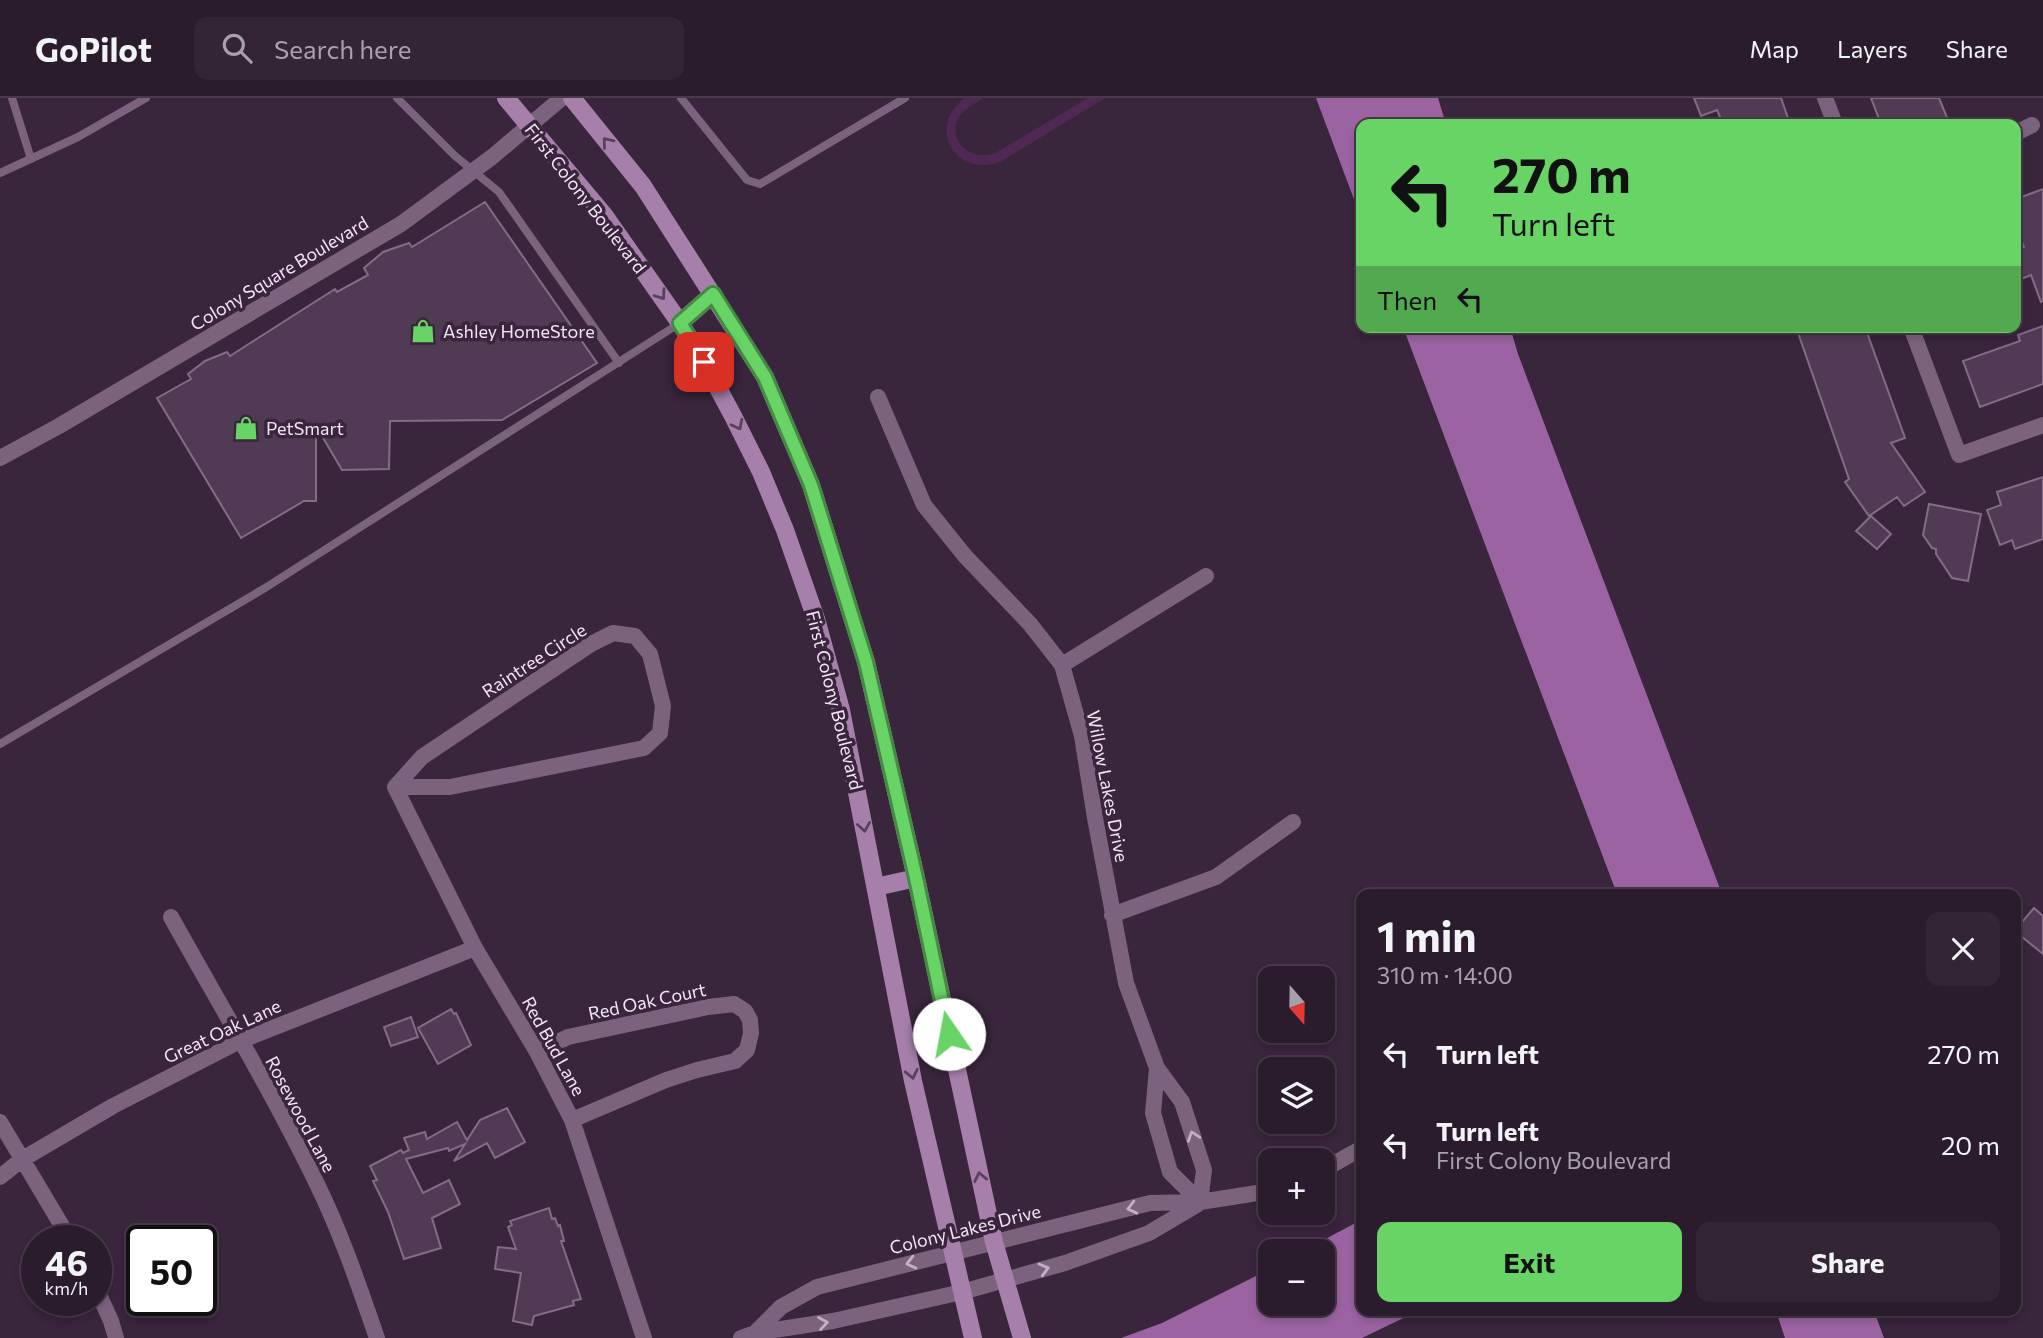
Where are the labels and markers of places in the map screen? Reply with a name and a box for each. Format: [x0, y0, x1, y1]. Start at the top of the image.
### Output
shop icon: Ashley HomeStore [409, 317, 437, 345]
place label: Ashley HomeStore [443, 320, 595, 342]
pin [674, 332, 734, 392]
shop icon: PetSmart [232, 414, 260, 442]
place label: PetSmart [266, 417, 344, 439]

